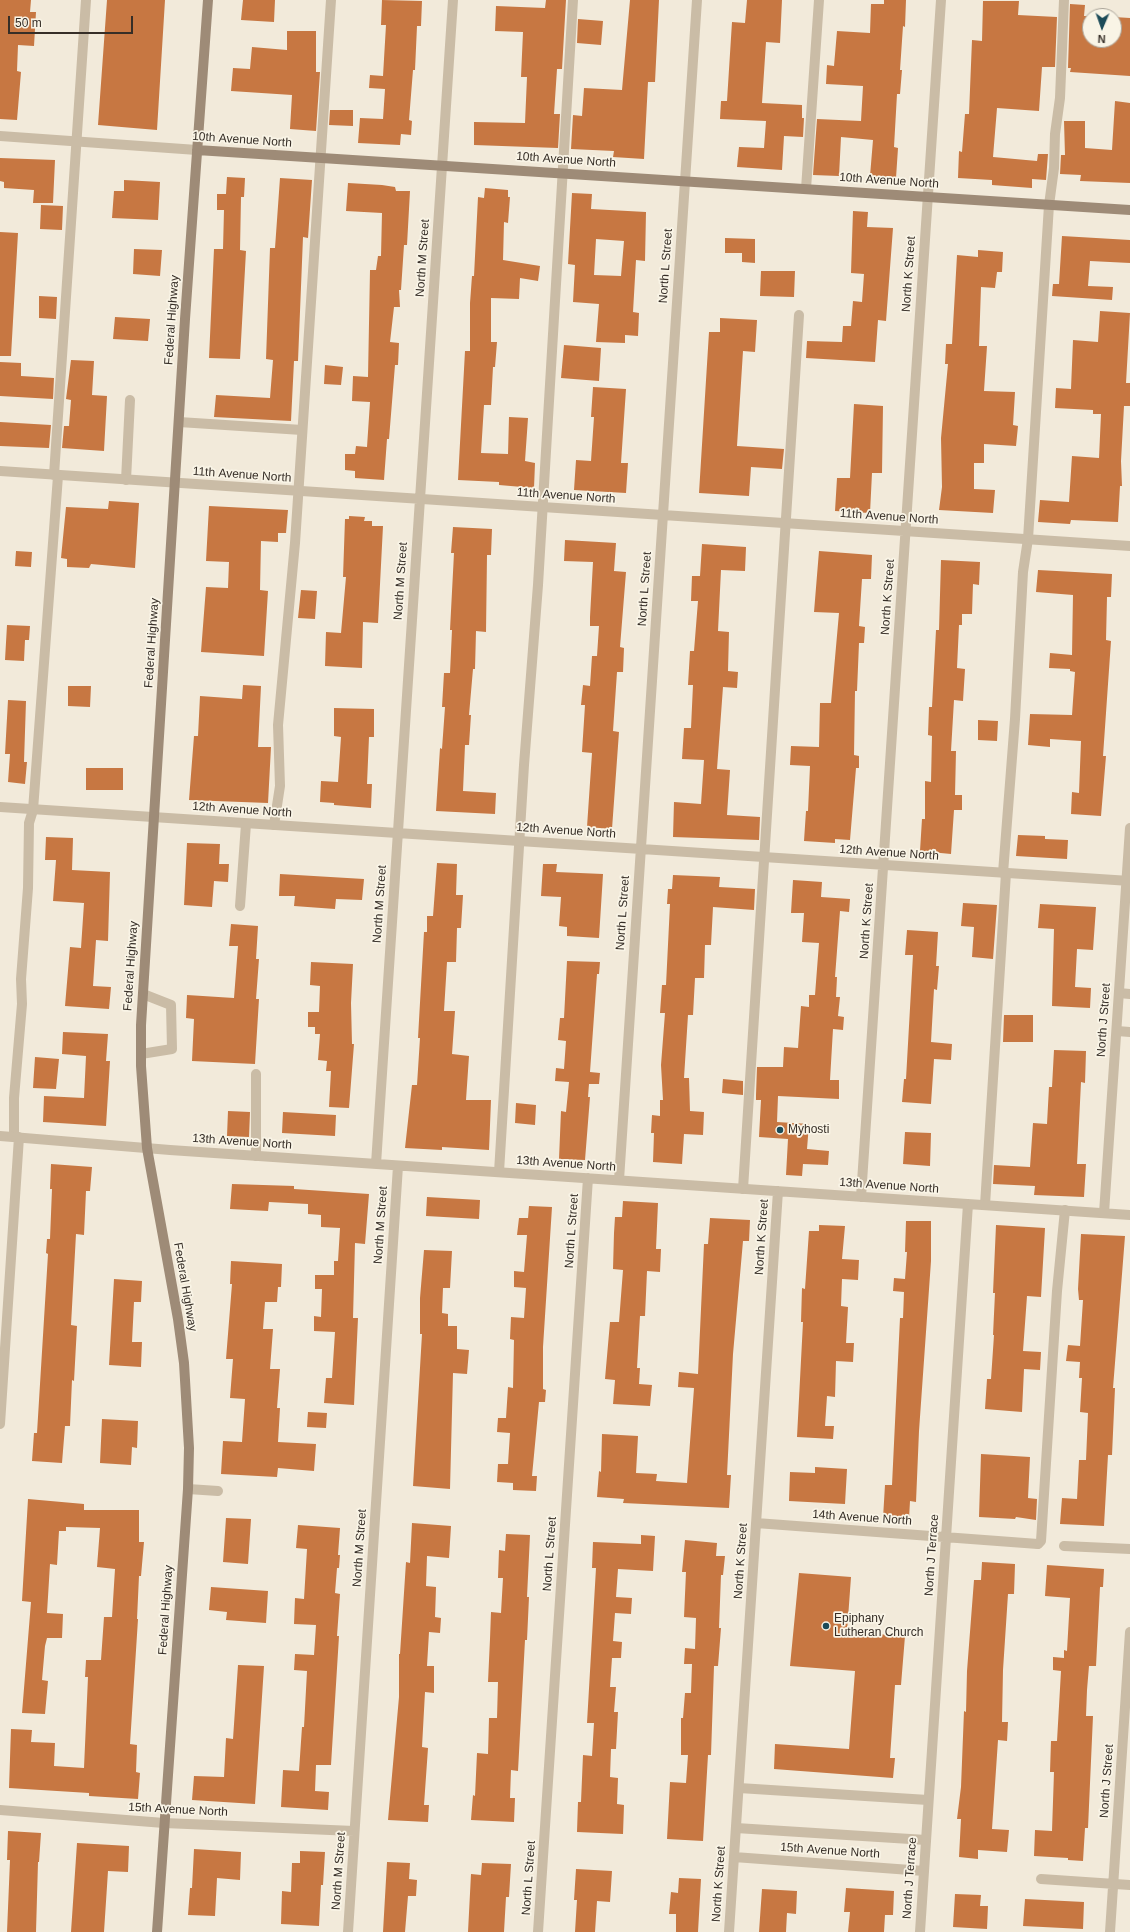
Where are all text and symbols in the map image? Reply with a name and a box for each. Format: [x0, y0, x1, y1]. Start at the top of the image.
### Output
scale bar [10, 8, 135, 34]
north arrow [1082, 8, 1122, 48]
text: 50 m [15, 16, 42, 30]
text: N [1097, 33, 1106, 45]
street label: 10th Avenue North [192, 129, 292, 151]
street label: 10th Avenue North [516, 149, 616, 171]
street label: 10th Avenue North [839, 170, 939, 192]
street label: North M Street [413, 219, 433, 297]
street label: North L Street [656, 228, 676, 304]
street label: North K Street [899, 236, 919, 312]
street label: Federal Highway [162, 275, 182, 365]
street label: 11th Avenue North [192, 464, 292, 486]
street label: 11th Avenue North [516, 485, 616, 507]
street label: 11th Avenue North [839, 506, 939, 528]
street label: North M Street [391, 542, 411, 620]
street label: North L Street [635, 551, 655, 627]
street label: North K Street [878, 559, 898, 635]
street label: Federal Highway [142, 598, 162, 688]
street label: 12th Avenue North [192, 799, 292, 821]
street label: 12th Avenue North [516, 820, 616, 842]
street label: 12th Avenue North [839, 842, 939, 864]
street label: North M Street [370, 865, 390, 943]
street label: North L Street [613, 875, 633, 951]
street label: North K Street [857, 883, 877, 959]
street label: Federal Highway [121, 921, 141, 1011]
street label: North J Street [1094, 983, 1114, 1057]
place label: Myhosti [788, 1123, 829, 1137]
marker: Myhosti [775, 1125, 785, 1135]
street label: 13th Avenue North [192, 1131, 292, 1153]
street label: 13th Avenue North [516, 1153, 616, 1175]
street label: 13th Avenue North [839, 1175, 939, 1197]
street label: North M Street [371, 1186, 391, 1264]
street label: North L Street [562, 1193, 582, 1269]
street label: North K Street [752, 1199, 772, 1275]
street label: Federal Highway [170, 1241, 200, 1333]
street label: 14th Avenue North [812, 1507, 912, 1529]
street label: North M Street [350, 1509, 370, 1587]
street label: North J Terrace [922, 1514, 942, 1596]
street label: North L Street [540, 1516, 560, 1592]
street label: North K Street [731, 1523, 751, 1599]
street label: Federal Highway [156, 1565, 176, 1655]
place label: Epiphany Lutheran Church [834, 1612, 923, 1640]
marker: Epiphany Lutheran Church [821, 1621, 831, 1631]
street label: North J Street [1097, 1744, 1117, 1818]
street label: 15th Avenue North [128, 1800, 228, 1820]
street label: North M Street [329, 1832, 349, 1910]
street label: North J Terrace [900, 1837, 920, 1919]
street label: North L Street [519, 1840, 539, 1916]
street label: 15th Avenue North [780, 1840, 880, 1862]
street label: North K Street [709, 1846, 729, 1922]

